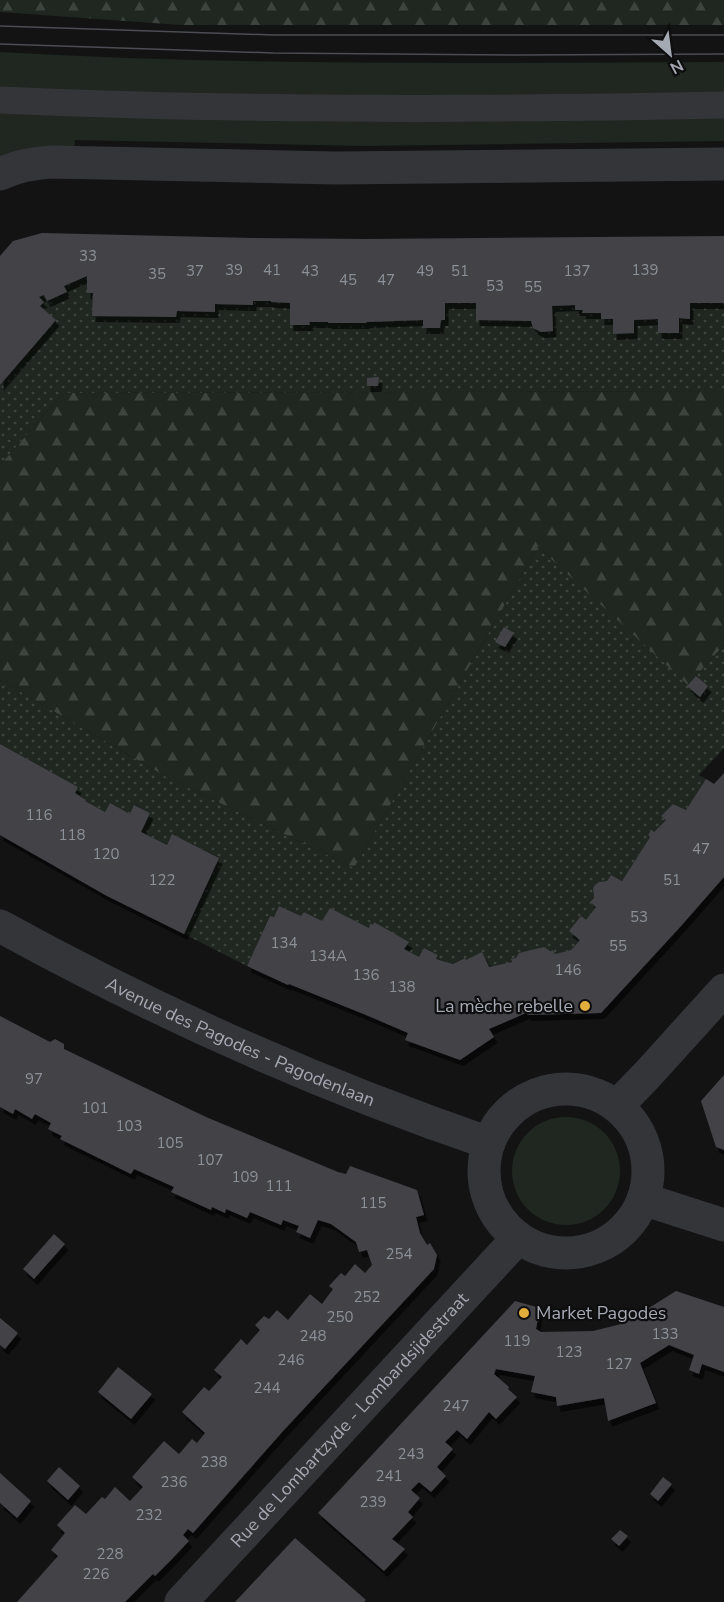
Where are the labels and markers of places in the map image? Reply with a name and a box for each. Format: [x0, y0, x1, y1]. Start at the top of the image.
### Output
place label: La mèche rebelle [435, 994, 573, 1018]
marker: La mèche rebelle [578, 999, 592, 1013]
place label: Market Pagodes [536, 1301, 666, 1325]
marker: Market Pagodes [517, 1306, 531, 1320]

